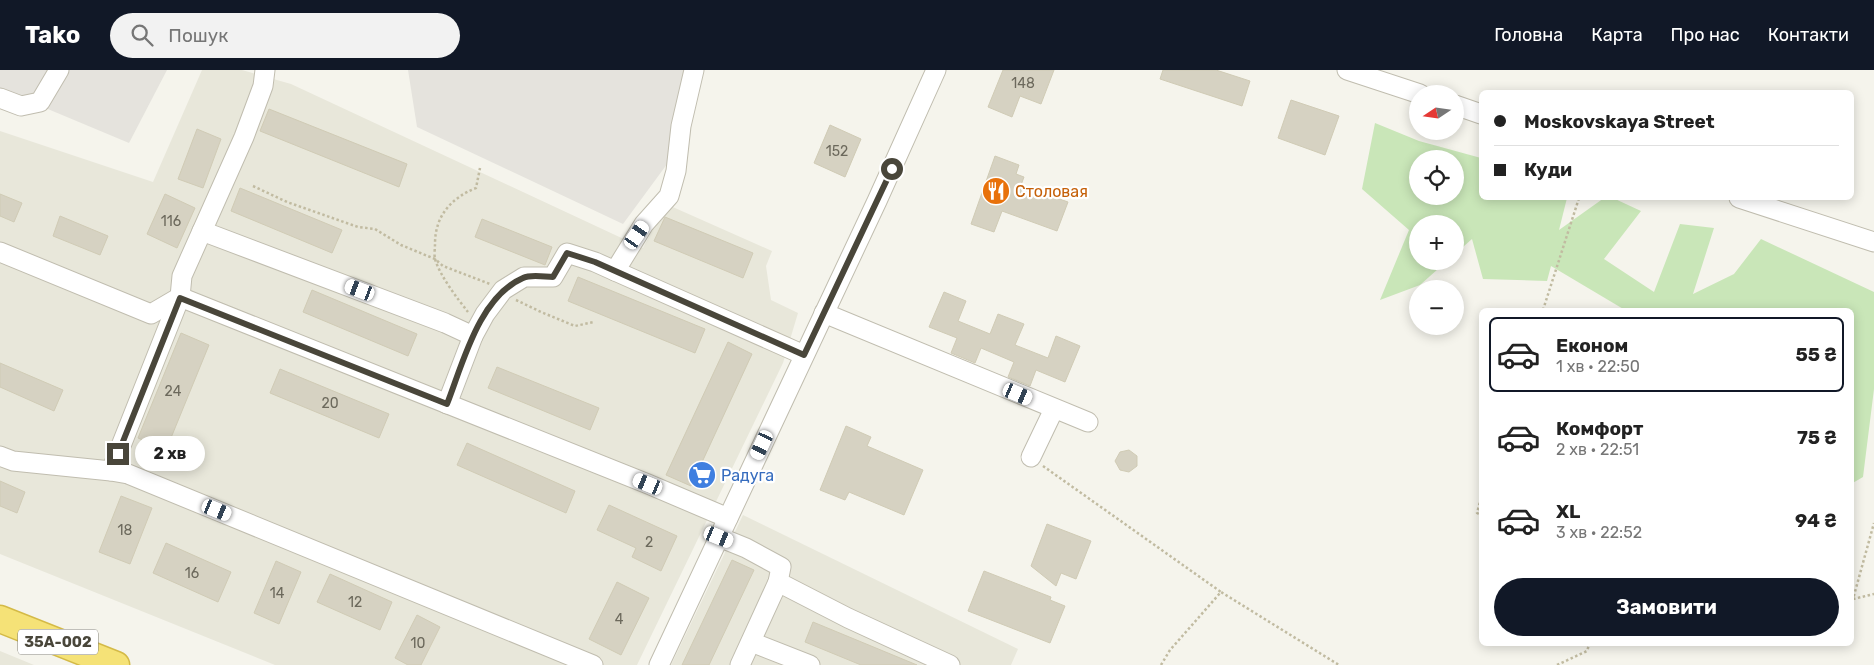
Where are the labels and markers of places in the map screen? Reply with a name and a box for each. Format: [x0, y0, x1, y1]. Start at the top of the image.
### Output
restaurant icon: Столовая [981, 176, 1011, 206]
place label: Столовая [1015, 182, 1088, 201]
supermarket icon: Радуга [687, 460, 717, 490]
place label: Радуга [721, 466, 774, 485]

